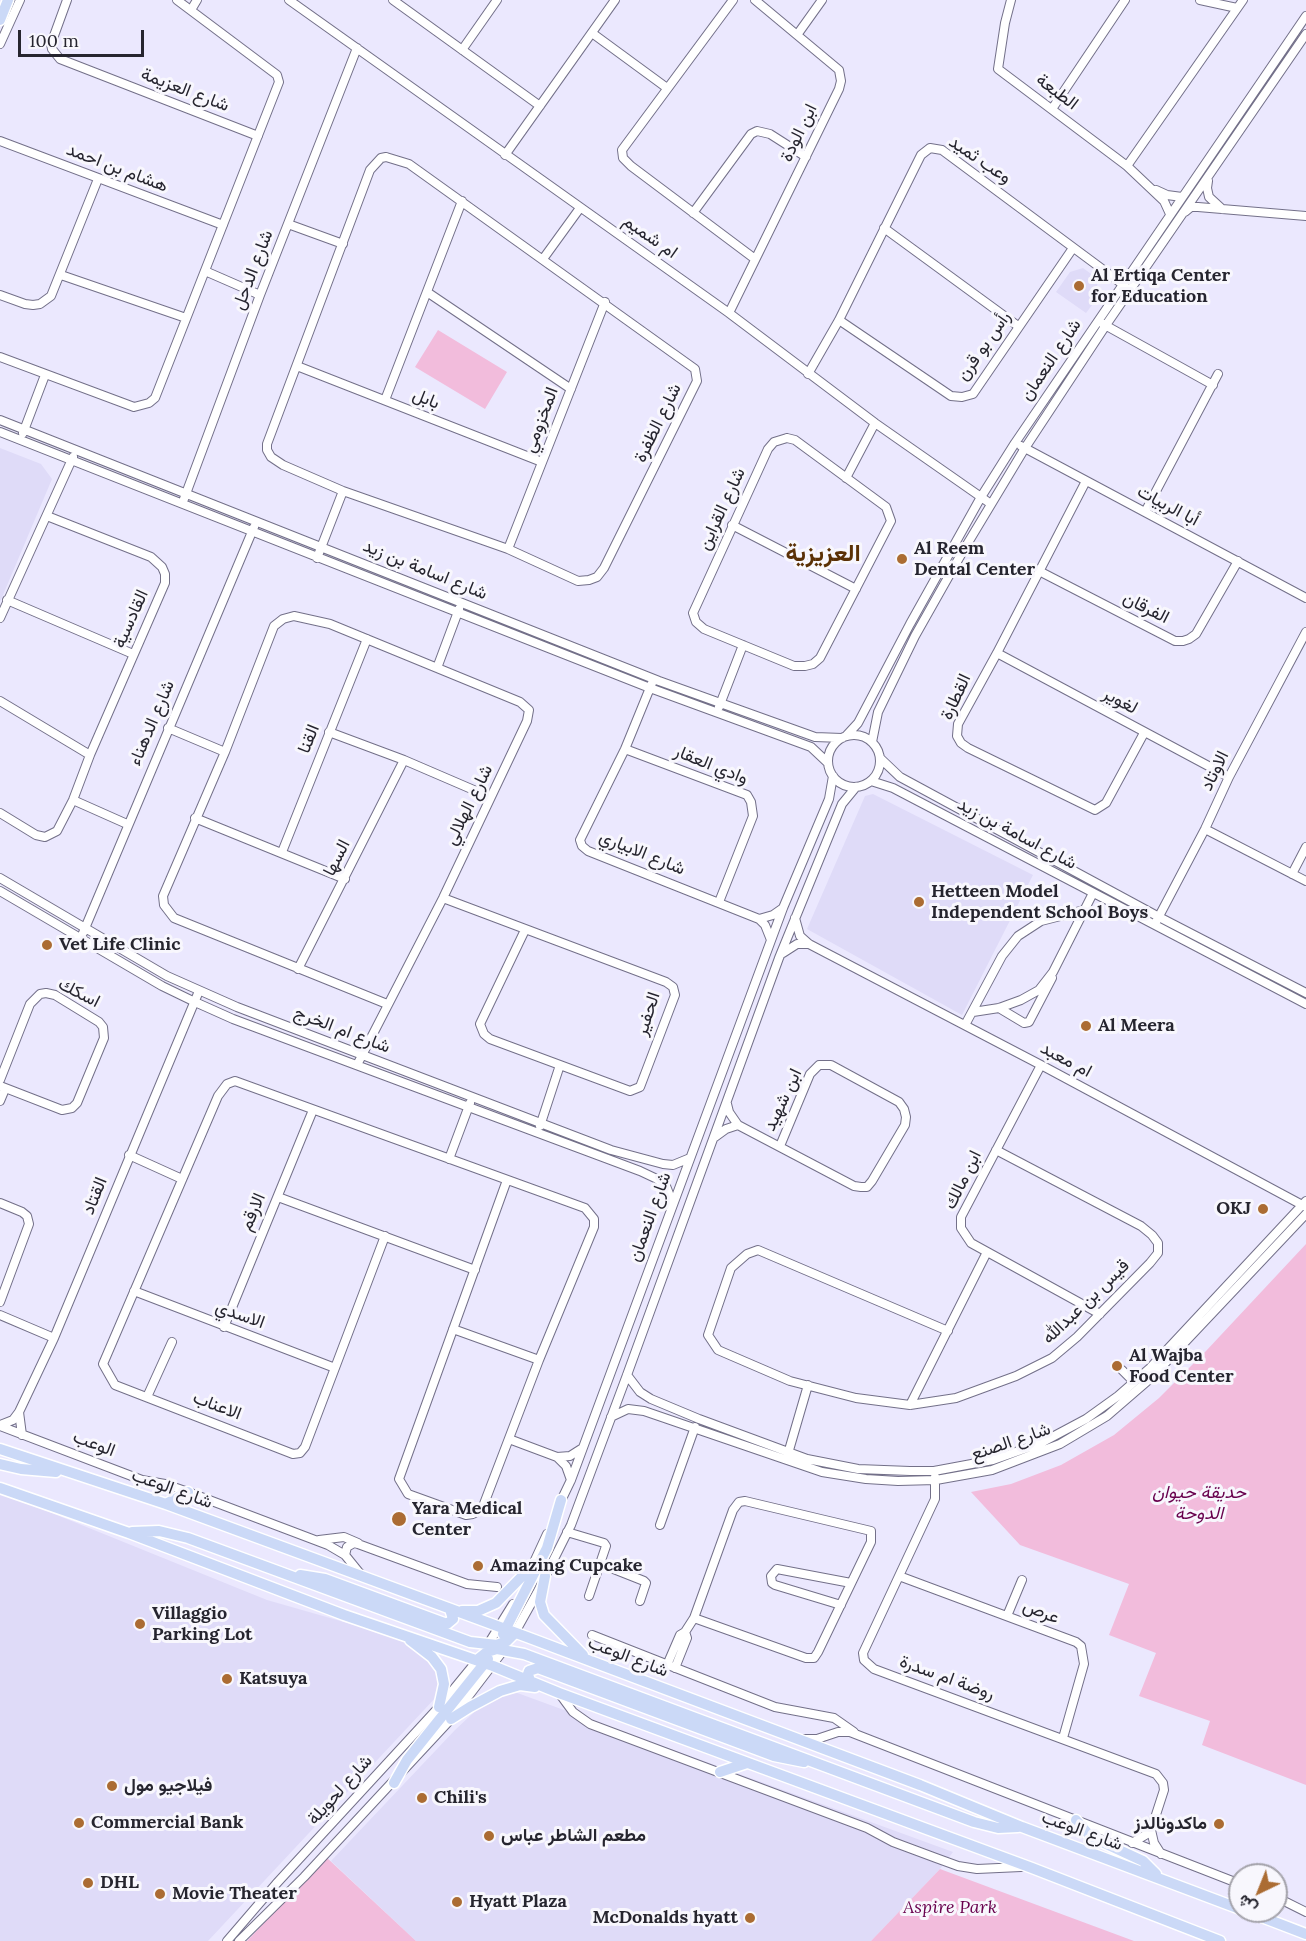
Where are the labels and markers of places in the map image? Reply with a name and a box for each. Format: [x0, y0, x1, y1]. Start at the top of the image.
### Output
place label: Al Ertiqa Center for Education [1091, 265, 1230, 308]
marker: Al Ertiqa Center for Education [1072, 279, 1086, 293]
place label: Al Reem Dental Center [914, 538, 1035, 580]
marker: Al Reem Dental Center [895, 552, 909, 566]
place label: Hetteen Model Independent School Boys [931, 881, 1148, 924]
marker: Hetteen Model Independent School Boys [912, 895, 926, 909]
place label: Vet Life Clinic [59, 934, 180, 956]
marker: Vet Life Clinic [40, 938, 54, 952]
place label: Al Meera [1098, 1015, 1175, 1037]
marker: Al Meera [1079, 1019, 1093, 1033]
place label: OKJ [1216, 1198, 1251, 1220]
marker: OKJ [1256, 1202, 1270, 1216]
place label: Al Wajba Food Center [1129, 1345, 1234, 1388]
marker: Al Wajba Food Center [1110, 1359, 1124, 1373]
place label: Yara Medical Center [412, 1498, 522, 1540]
marker: Yara Medical Center [390, 1510, 408, 1528]
place label: Amazing Cupcake [490, 1555, 642, 1577]
marker: Amazing Cupcake [471, 1559, 485, 1573]
place label: Villaggio Parking Lot [152, 1603, 253, 1646]
marker: Villaggio Parking Lot [133, 1617, 147, 1631]
place label: Katsuya [239, 1668, 308, 1690]
marker: Katsuya [220, 1672, 234, 1686]
place label: فيلاجيو مول [124, 1775, 212, 1797]
marker: فيلاجيو مول [105, 1779, 119, 1793]
place label: Chili's [434, 1787, 487, 1809]
marker: Chili's [415, 1791, 429, 1805]
place label: Commercial Bank [91, 1812, 243, 1834]
place label: ماكدونالدز [1134, 1813, 1207, 1835]
marker: Commercial Bank [72, 1816, 86, 1830]
marker: ماكدونالدز [1212, 1817, 1226, 1831]
place label: مطعم الشاطر عباس [501, 1825, 646, 1847]
marker: مطعم الشاطر عباس [482, 1829, 496, 1843]
place label: DHL [100, 1872, 139, 1894]
marker: DHL [81, 1876, 95, 1890]
place label: Movie Theater [172, 1883, 297, 1905]
marker: Movie Theater [153, 1887, 167, 1901]
place label: Hyatt Plaza [469, 1891, 567, 1913]
marker: Hyatt Plaza [450, 1895, 464, 1909]
place label: McDonalds hyatt [592, 1907, 738, 1929]
marker: McDonalds hyatt [743, 1911, 757, 1925]

